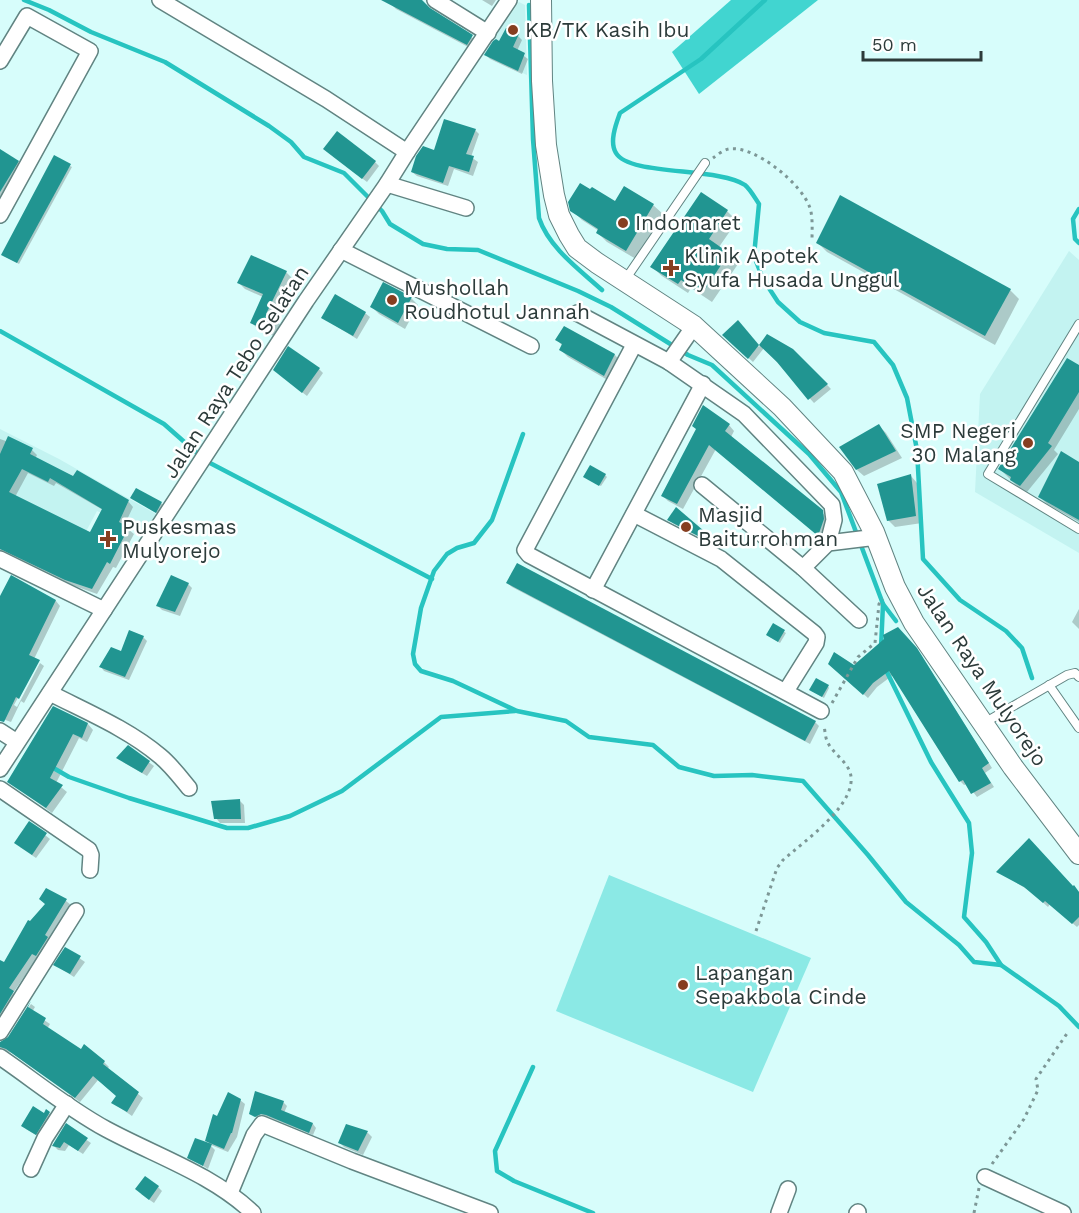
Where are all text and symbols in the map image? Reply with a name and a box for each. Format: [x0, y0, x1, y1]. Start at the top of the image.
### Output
place label: KB/TK Kasih Ibu [525, 17, 689, 42]
marker: KB/TK Kasih Ibu [506, 23, 520, 37]
scale bar [863, 24, 982, 62]
text: 50 m [872, 34, 917, 55]
place label: Indomaret [635, 210, 741, 235]
marker: Indomaret [616, 216, 630, 230]
place label: Klinik Apotek Syufa Husada Unggul [684, 243, 900, 292]
marker: Klinik Apotek Syufa Husada Unggul [662, 259, 680, 277]
street label: Jalan Raya Tebo Selatan [157, 261, 314, 483]
place label: Mushollah Roudhotul Jannah [404, 275, 590, 324]
marker: Mushollah Roudhotul Jannah [385, 293, 399, 307]
place label: SMP Negeri 30 Malang [900, 418, 1017, 467]
marker: SMP Negeri 30 Malang [1021, 436, 1035, 450]
place label: Masjid Baiturrohman [698, 502, 838, 551]
place label: Puskesmas Mulyorejo [122, 514, 237, 563]
marker: Masjid Baiturrohman [679, 520, 693, 534]
marker: Puskesmas Mulyorejo [99, 530, 117, 548]
street label: Jalan Raya Mulyorejo [912, 579, 1053, 771]
place label: Lapangan Sepakbola Cinde [695, 960, 867, 1009]
marker: Lapangan Sepakbola Cinde [676, 978, 690, 992]

